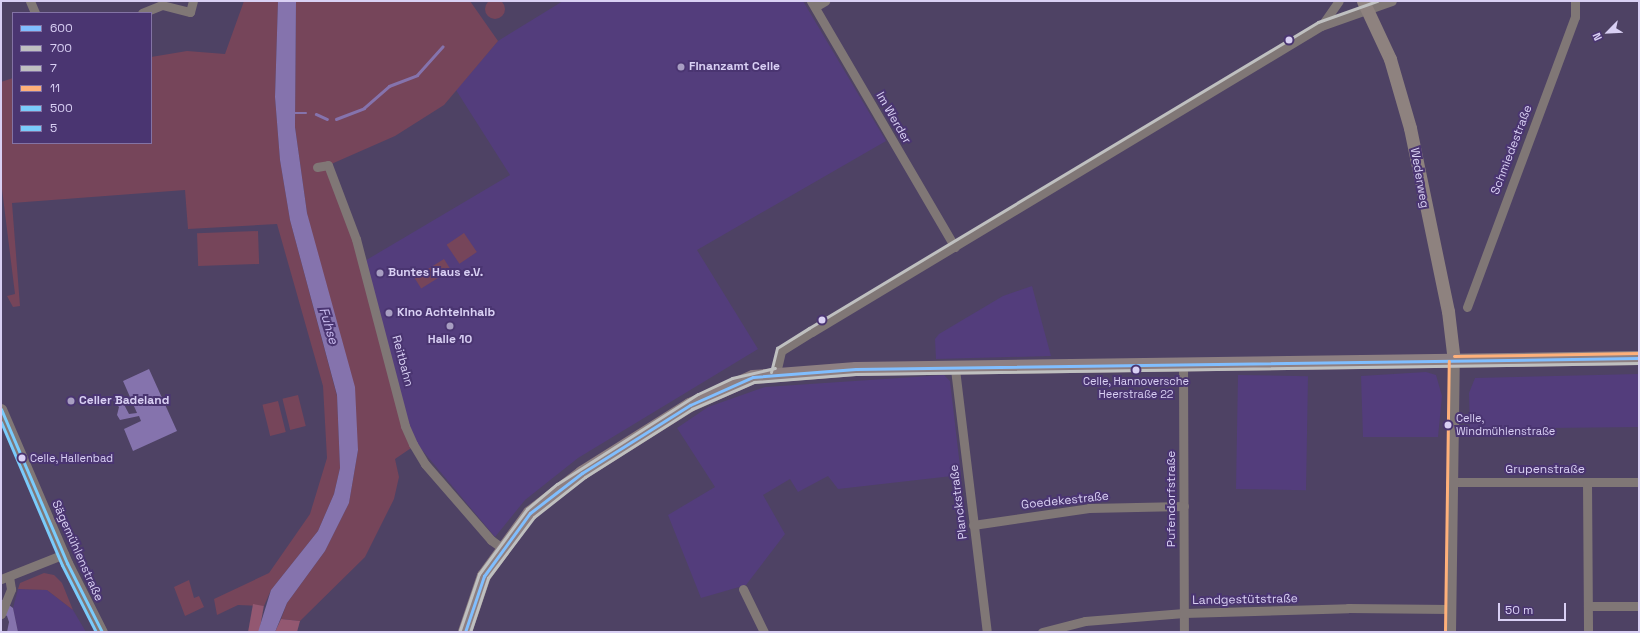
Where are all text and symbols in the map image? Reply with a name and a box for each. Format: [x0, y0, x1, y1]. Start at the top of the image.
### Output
legend [12, 12, 152, 144]
north arrow [1588, 12, 1628, 52]
text: 600 [50, 20, 73, 36]
text: N [1589, 31, 1605, 43]
unlabelled marker [1284, 35, 1294, 45]
text: 700 [50, 40, 72, 56]
text: 7 [50, 60, 57, 76]
place label: Finanzamt Celle [689, 60, 780, 74]
marker: Finanzamt Celle [676, 62, 686, 72]
text: 11 [50, 80, 60, 96]
street label: Im Werder [872, 90, 914, 146]
text: 500 [50, 100, 73, 116]
street label: Schmiedestraße [1488, 103, 1536, 197]
text: 5 [50, 120, 57, 136]
street label: Wederweg [1407, 147, 1431, 209]
place label: Buntes Haus e.V. [388, 266, 483, 280]
marker: Buntes Haus e.V. [375, 268, 385, 278]
water label: Fuhse [315, 306, 341, 346]
place label: Kino Achteinhalb [397, 306, 495, 320]
marker: Kino Achteinhalb [384, 308, 394, 318]
unlabelled marker [817, 315, 827, 325]
marker: Halle 10 [445, 321, 455, 331]
place label: Halle 10 [428, 333, 472, 347]
street label: Reitbahn [388, 334, 416, 388]
marker: Celle, Hannoversche Heerstraße 22 [1131, 365, 1141, 375]
place label: Celle, Hannoversche Heerstraße 22 [1083, 375, 1189, 401]
place label: Celler Badeland [79, 394, 169, 408]
marker: Celler Badeland [66, 396, 76, 406]
place label: Celle, Windmühlenstraße [1456, 412, 1555, 438]
marker: Celle, Windmühlenstraße [1443, 420, 1453, 430]
place label: Celle, Hallenbad [30, 451, 114, 465]
street label: Pufendorfstraße [1165, 451, 1179, 547]
marker: Celle, Hallenbad [17, 453, 27, 463]
street label: Grupenstraße [1505, 463, 1585, 477]
street label: Planckstraße [947, 464, 971, 540]
street label: Goedekestraße [1020, 489, 1110, 513]
street label: Sägemühlenstraße [48, 498, 106, 604]
street label: Landgestütstraße [1192, 592, 1298, 608]
scale bar [1500, 595, 1568, 621]
text: 50 m [1505, 602, 1533, 618]

